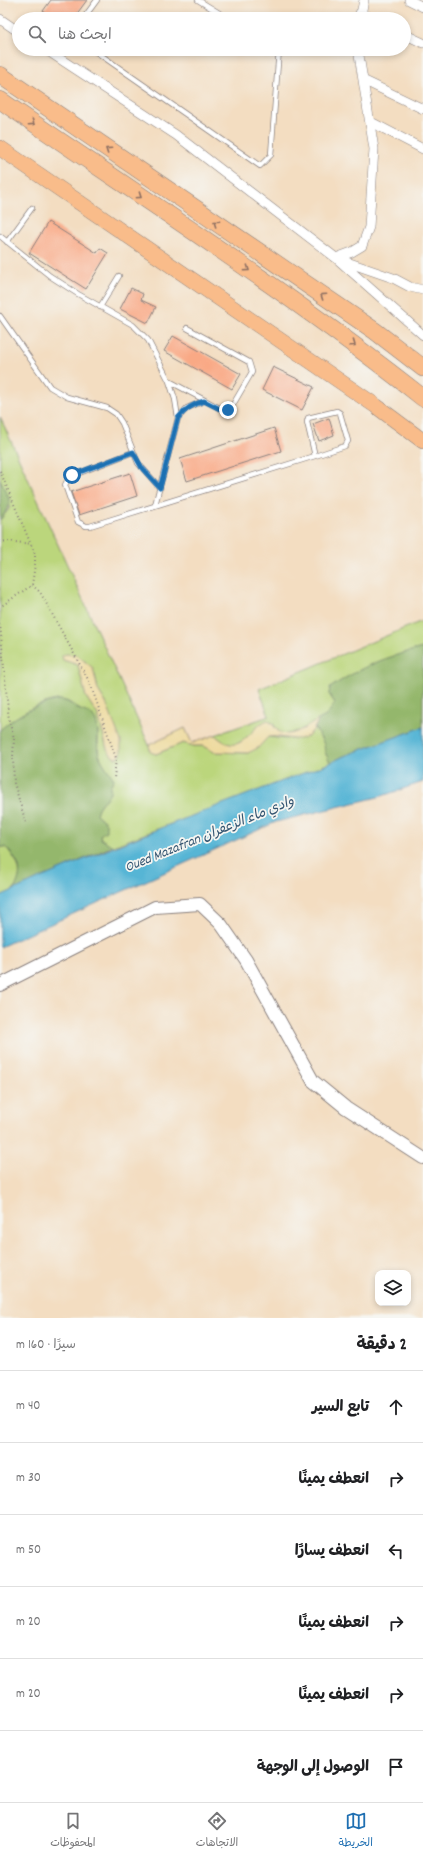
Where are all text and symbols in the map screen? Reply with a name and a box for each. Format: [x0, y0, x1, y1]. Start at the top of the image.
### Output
search box [12, 12, 411, 56]
icon: search [26, 23, 48, 45]
text: ابحث هنا [58, 25, 112, 47]
one-way arrow [28, 118, 35, 125]
one-way arrow [106, 147, 113, 154]
one-way arrow [135, 191, 142, 198]
one-way arrow [213, 220, 220, 228]
one-way arrow [243, 264, 250, 272]
one-way arrow [320, 293, 327, 301]
one-way arrow [349, 339, 356, 346]
route end [219, 401, 237, 419]
route start [63, 466, 81, 484]
water label: Oued Mazafran وادي ماء الزعفران [122, 792, 298, 878]
map controls [375, 1270, 411, 1306]
button: layers [375, 1270, 411, 1306]
text: 2 دقيقة [356, 1334, 407, 1358]
text: سيرًا · 160 m [16, 1336, 76, 1355]
icon: ahead [385, 1396, 407, 1418]
text: 40 m [16, 1397, 40, 1416]
text: تابع السير [312, 1397, 369, 1419]
icon: right [385, 1468, 407, 1490]
text: 30 m [16, 1469, 41, 1488]
text: انعطف يمينًا [299, 1469, 369, 1491]
icon: left [385, 1540, 407, 1562]
text: 50 m [16, 1541, 41, 1560]
text: انعطف يسارًا [295, 1541, 369, 1563]
icon: right [385, 1612, 407, 1634]
text: 20 m [16, 1613, 41, 1632]
text: انعطف يمينًا [299, 1613, 369, 1635]
icon: right [385, 1684, 407, 1706]
text: 20 m [16, 1685, 41, 1704]
text: انعطف يمينًا [299, 1685, 369, 1707]
icon: arrive [385, 1756, 407, 1778]
text: الوصول إلى الوجهة [257, 1757, 369, 1779]
tab: المحفوظات [50, 1810, 95, 1852]
tab: الاتجاهات [196, 1810, 238, 1852]
tab: الخريطة [339, 1810, 373, 1852]

